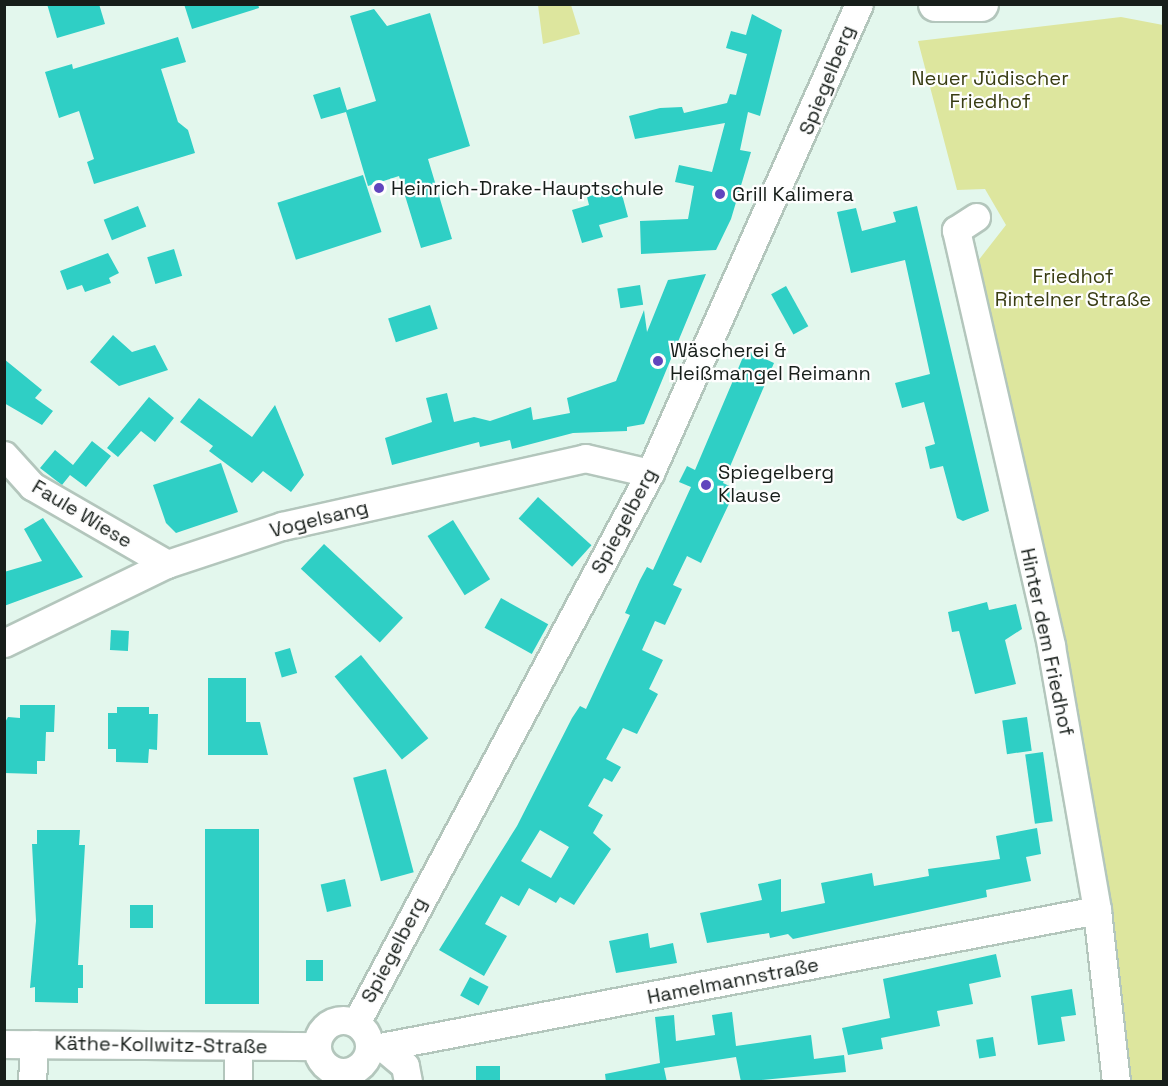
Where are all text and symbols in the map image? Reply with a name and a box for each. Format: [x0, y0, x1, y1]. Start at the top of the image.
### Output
street label: Spiegelberg [794, 22, 860, 138]
park label: Neuer Jüdischer Friedhof [911, 67, 1069, 114]
place label: Heinrich-Drake-Hauptschule [391, 176, 664, 200]
marker: Heinrich-Drake-Hauptschule [372, 181, 386, 195]
place label: Grill Kalimera [732, 182, 854, 206]
marker: Grill Kalimera [713, 187, 727, 201]
park label: Friedhof Rintelner Straße [995, 264, 1151, 311]
place label: Wäscherei & Heißmangel Reimann [670, 338, 871, 385]
marker: Wäscherei & Heißmangel Reimann [651, 354, 665, 368]
place label: Spiegelberg Klause [718, 461, 834, 508]
street label: Spiegelberg [586, 464, 662, 578]
street label: Faule Wiese [28, 475, 136, 553]
marker: Spiegelberg Klause [699, 478, 713, 492]
street label: Vogelsang [267, 495, 371, 543]
street label: Hinter dem Friedhof [1015, 546, 1079, 738]
street label: Spiegelberg [356, 893, 432, 1007]
street label: Hamelmannstraße [645, 953, 821, 1009]
street label: Käthe-Kollwitz-Straße [54, 1031, 268, 1059]

